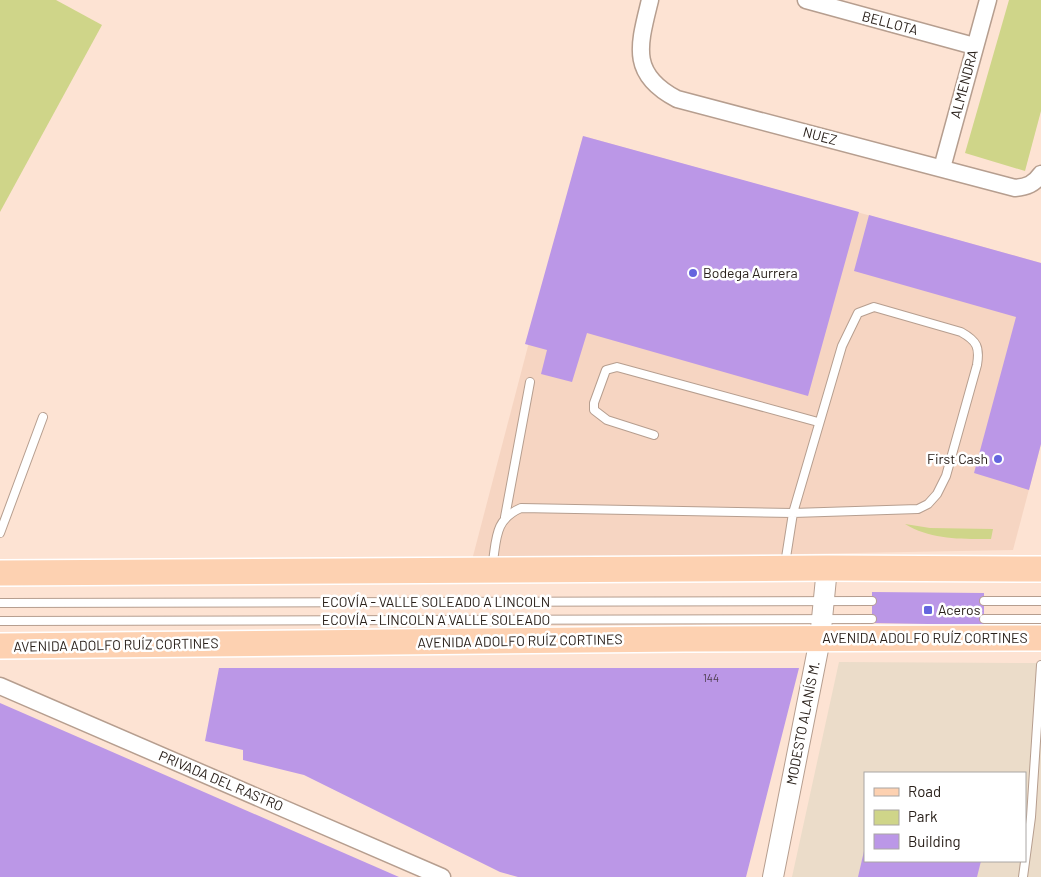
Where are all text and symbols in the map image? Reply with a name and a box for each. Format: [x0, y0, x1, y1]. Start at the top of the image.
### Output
street label: BELLOTA [860, 7, 921, 38]
street label: ALMENDRA [946, 47, 981, 120]
street label: NUEZ [801, 123, 839, 148]
place label: Bodega Aurrera [703, 264, 798, 281]
marker: Bodega Aurrera [687, 267, 699, 279]
place label: First Cash [927, 450, 988, 467]
marker: First Cash [992, 453, 1004, 465]
street label: ECOVÍA - VALLE SOLEADO A LINCOLN [322, 593, 550, 610]
place label: Aceros [938, 601, 981, 618]
marker: Aceros [922, 604, 934, 616]
street label: ECOVÍA - LINCOLN A VALLE SOLEADO [322, 611, 550, 628]
street label: AVENIDA ADOLFO RUÍZ CORTINES [822, 629, 1028, 646]
street label: AVENIDA ADOLFO RUÍZ CORTINES [417, 630, 623, 651]
street label: AVENIDA ADOLFO RUÍZ CORTINES [13, 634, 219, 655]
street label: MODESTO ALANÍS M. [782, 659, 823, 786]
house number: 144 [703, 671, 719, 684]
street label: PRIVADA DEL RASTRO [156, 747, 286, 814]
legend [864, 772, 1026, 862]
text: Road [908, 782, 941, 800]
text: Park [908, 807, 938, 825]
text: Building [908, 832, 961, 850]

